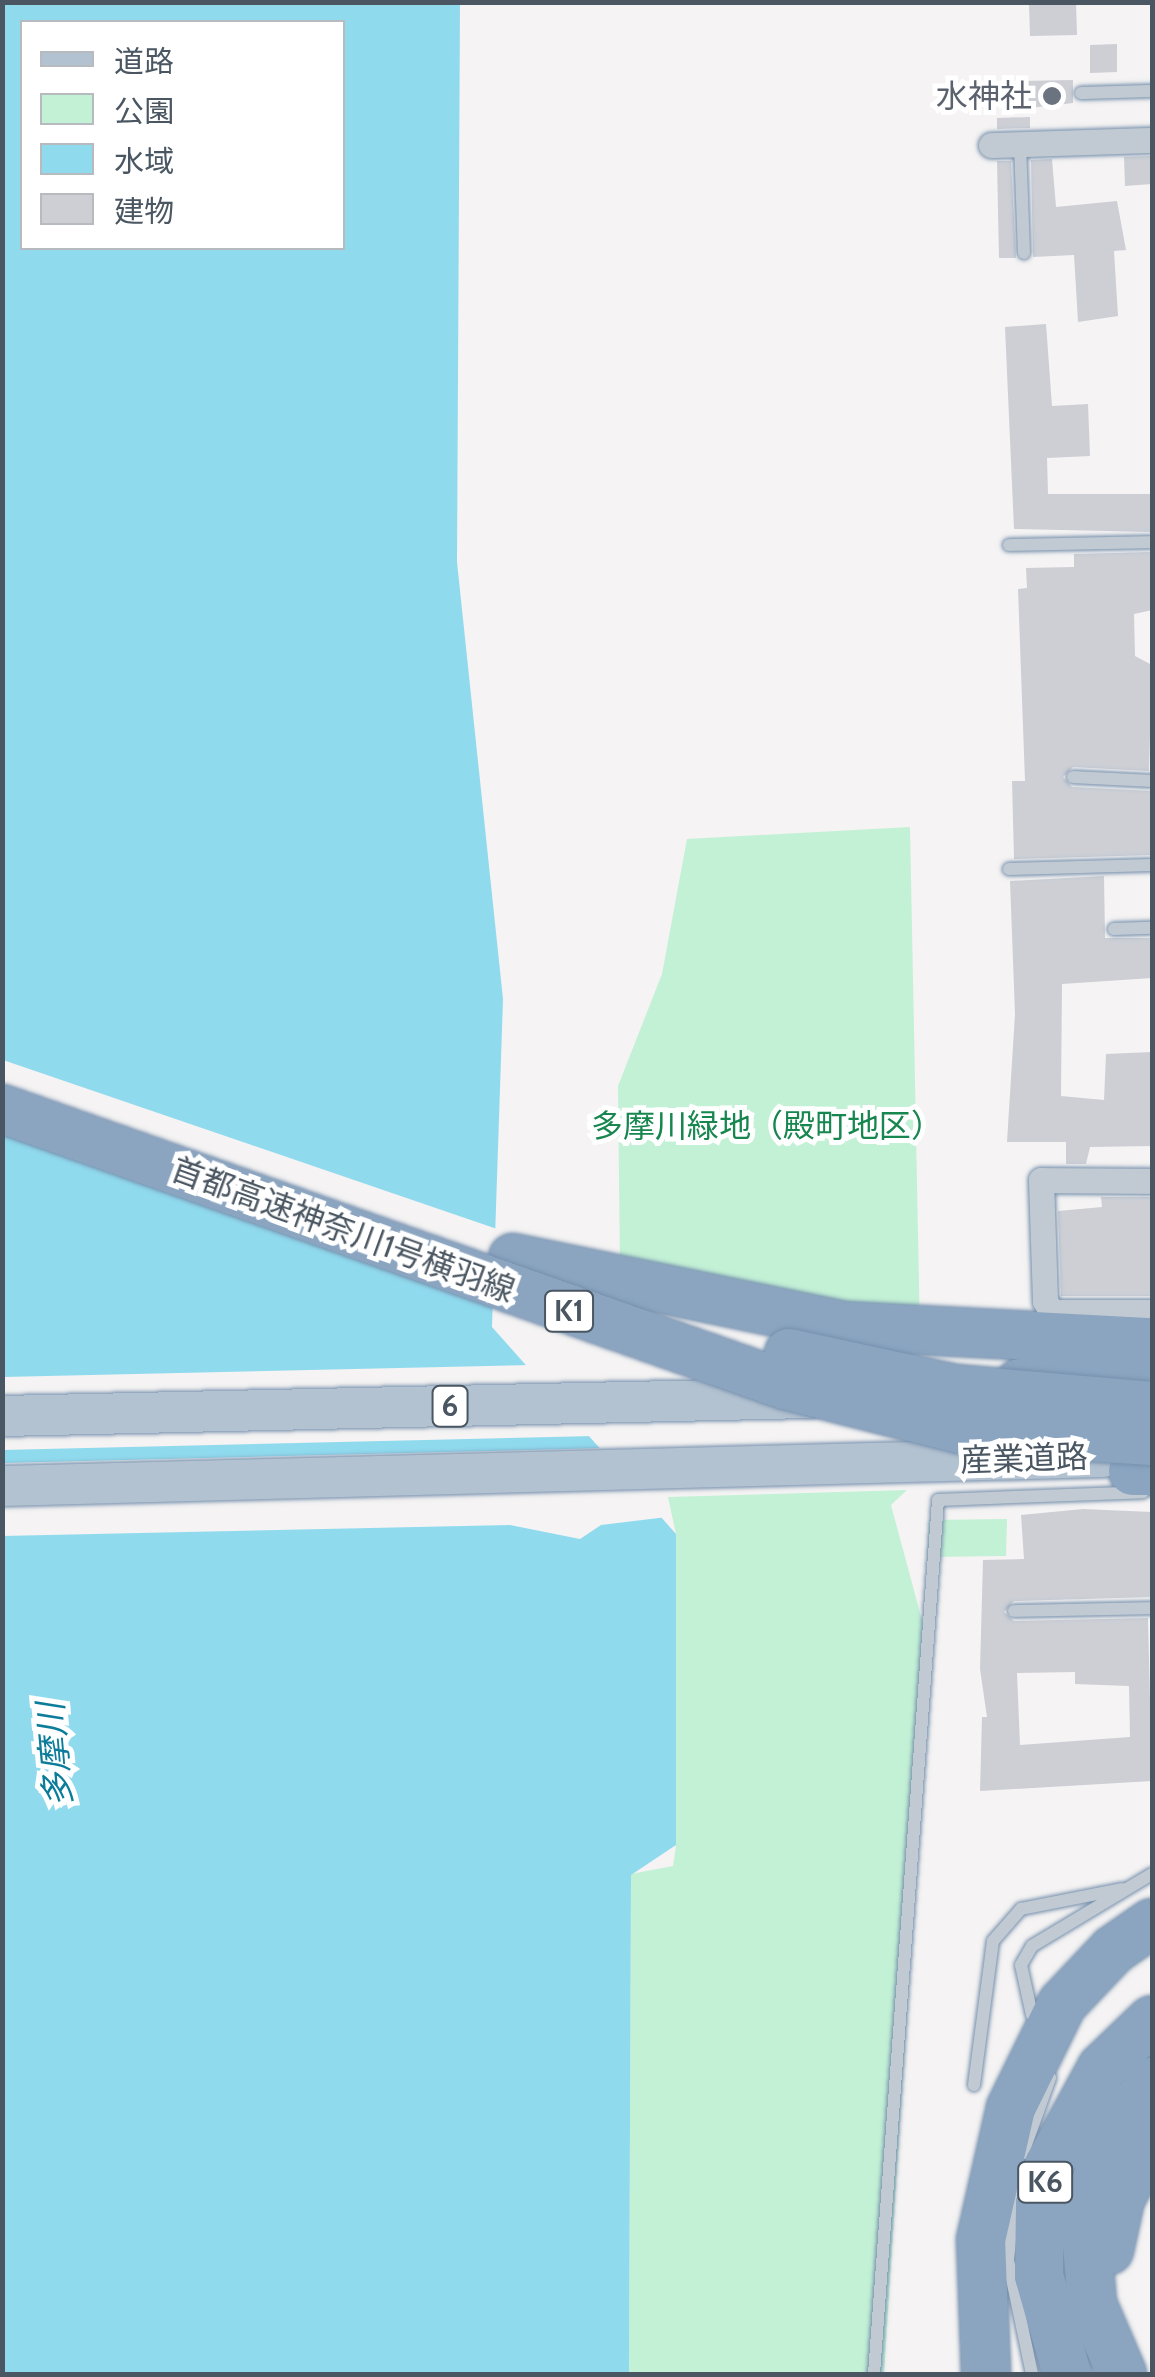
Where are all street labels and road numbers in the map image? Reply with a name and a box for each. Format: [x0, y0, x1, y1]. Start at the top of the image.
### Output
street label: 首都高速神奈川1号横羽線 [166, 1150, 520, 1310]
road number: K1 [544, 1286, 594, 1336]
road number: 6 [430, 1381, 470, 1431]
street label: 産業道路 [959, 1438, 1089, 1480]
road number: K6 [1015, 2157, 1075, 2207]

